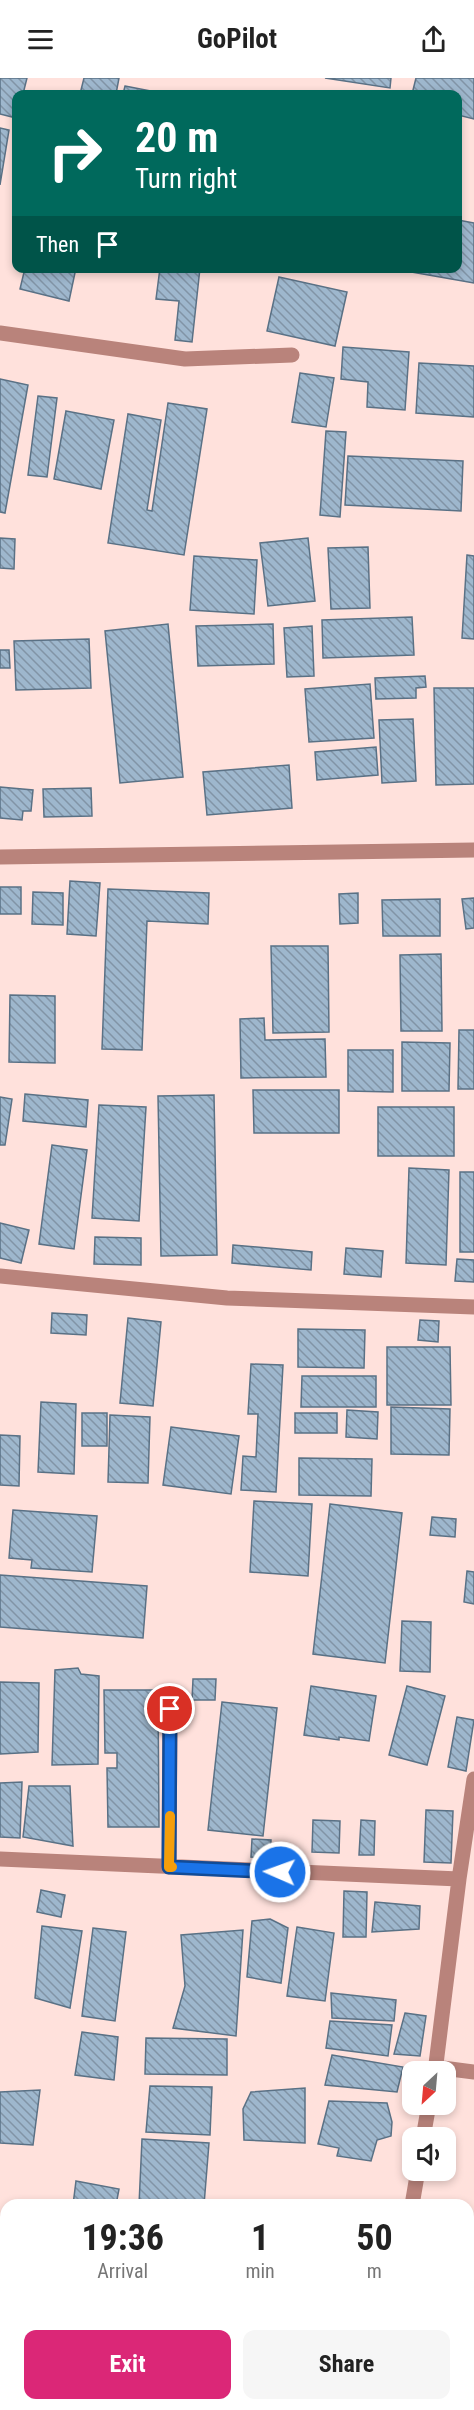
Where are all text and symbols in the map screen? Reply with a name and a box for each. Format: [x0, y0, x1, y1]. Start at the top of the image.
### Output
icon: menu [24, 23, 57, 56]
text: GoPilot [197, 23, 277, 55]
icon: share [417, 23, 450, 56]
text: 20 m [135, 113, 218, 162]
icon: right [36, 114, 114, 192]
text: Turn right [135, 163, 237, 195]
icon: arrive [91, 228, 124, 261]
text: Then [36, 232, 79, 257]
pin [144, 1683, 195, 1734]
icon: arrive [153, 1692, 186, 1725]
position arrow [248, 1840, 312, 1904]
north arrow [402, 2061, 456, 2115]
map controls [402, 2061, 456, 2181]
button: sound [402, 2127, 456, 2181]
text: 19:36 [81, 2217, 164, 2259]
text: 1 [251, 2217, 269, 2259]
text: 50 [356, 2217, 393, 2259]
text: Arrival [97, 2259, 148, 2283]
text: min [245, 2259, 275, 2283]
text: m [367, 2259, 382, 2283]
button: Exit [24, 2330, 231, 2399]
button: Share [243, 2330, 450, 2399]

